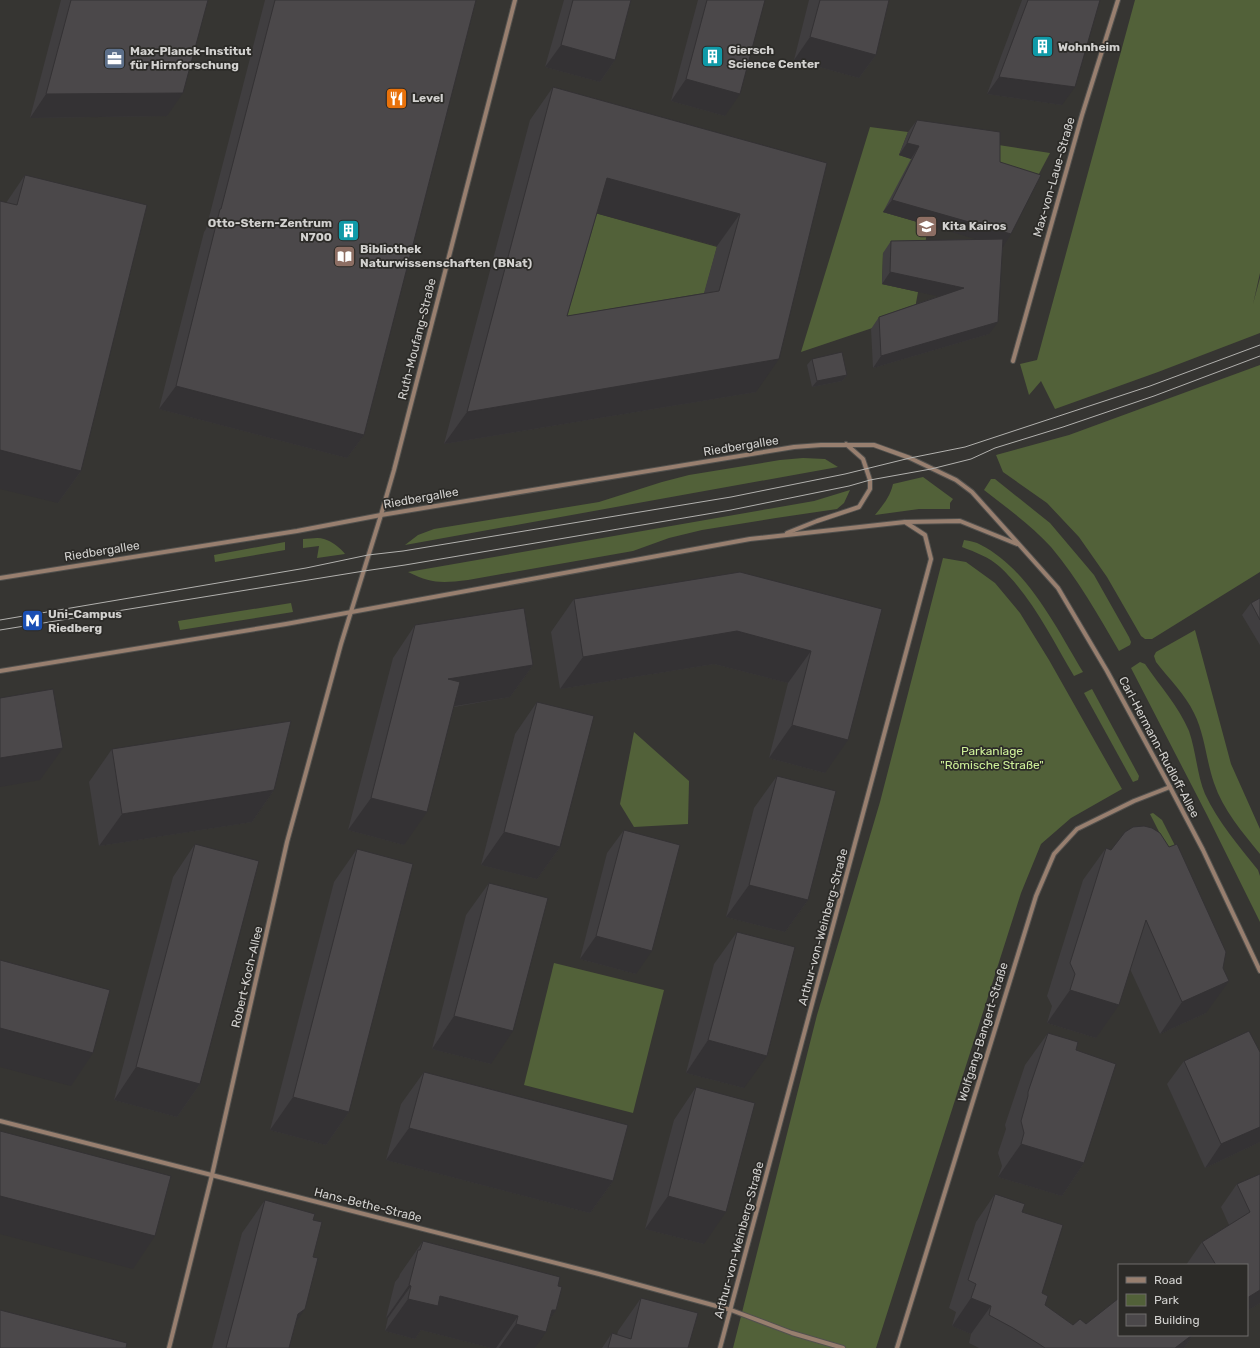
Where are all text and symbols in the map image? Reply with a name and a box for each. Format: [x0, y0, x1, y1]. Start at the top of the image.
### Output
building icon: Wohnheim [1029, 34, 1055, 60]
place label: Wohnheim [1058, 40, 1120, 54]
place label: Giersch Science Center [728, 43, 820, 71]
place label: Max-Planck-Institut für Hirnforschung [130, 44, 252, 72]
building icon: Giersch Science Center [699, 44, 725, 70]
office icon: Max-Planck-Institut für Hirnforschung [101, 45, 127, 71]
restaurant icon: Level [383, 85, 409, 111]
place label: Level [412, 91, 443, 105]
street label: Max-von-Laue-Straße [1030, 115, 1078, 239]
school or university icon: Kita Kairos [913, 213, 939, 239]
place label: Otto-Stern-Zentrum N700 [208, 216, 332, 244]
building icon: Otto-Stern-Zentrum N700 [335, 217, 361, 243]
place label: Kita Kairos [942, 219, 1007, 233]
place label: Bibliothek Naturwissenschaften (BNat) [360, 242, 532, 270]
library icon: Bibliothek Naturwissenschaften (BNat) [332, 243, 358, 269]
street label: Ruth-Moufang-Straße [395, 277, 439, 401]
street label: Riedbergallee [702, 433, 780, 459]
street label: Riedbergallee [382, 484, 460, 511]
street label: Riedbergallee [63, 538, 141, 564]
place label: Uni-Campus Riedberg [48, 607, 122, 635]
metro station icon: Uni-Campus Riedberg [20, 608, 46, 634]
street label: Carl-Hermann-Rudloff-Allee [1116, 674, 1202, 820]
park label: Parkanlage "Römische Straße" [940, 744, 1044, 772]
street label: Arthur-von-Weinberg-Straße [795, 847, 851, 1007]
street label: Robert-Koch-Allee [228, 925, 266, 1029]
street label: Wolfgang-Bangert-Straße [955, 960, 1011, 1103]
street label: Arthur-von-Weinberg-Straße [711, 1160, 767, 1320]
street label: Hans-Bethe-Straße [313, 1185, 423, 1225]
legend [1118, 1264, 1248, 1336]
text: Road [1154, 1273, 1182, 1287]
text: Park [1154, 1293, 1180, 1307]
text: Building [1154, 1313, 1200, 1327]

